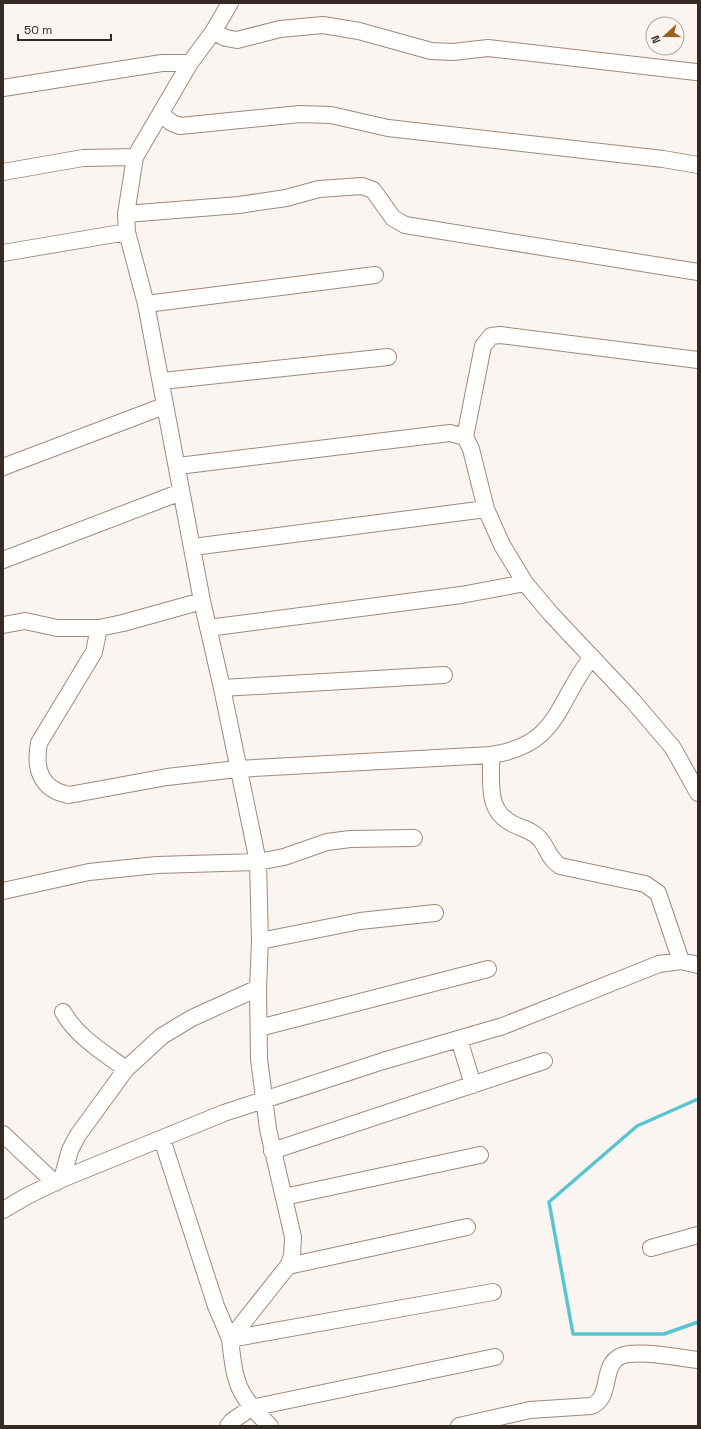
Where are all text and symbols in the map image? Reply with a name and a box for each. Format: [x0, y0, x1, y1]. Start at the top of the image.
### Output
scale bar [18, 16, 111, 42]
north arrow [645, 16, 685, 56]
text: 50 m [24, 22, 52, 38]
text: N [648, 34, 664, 46]

